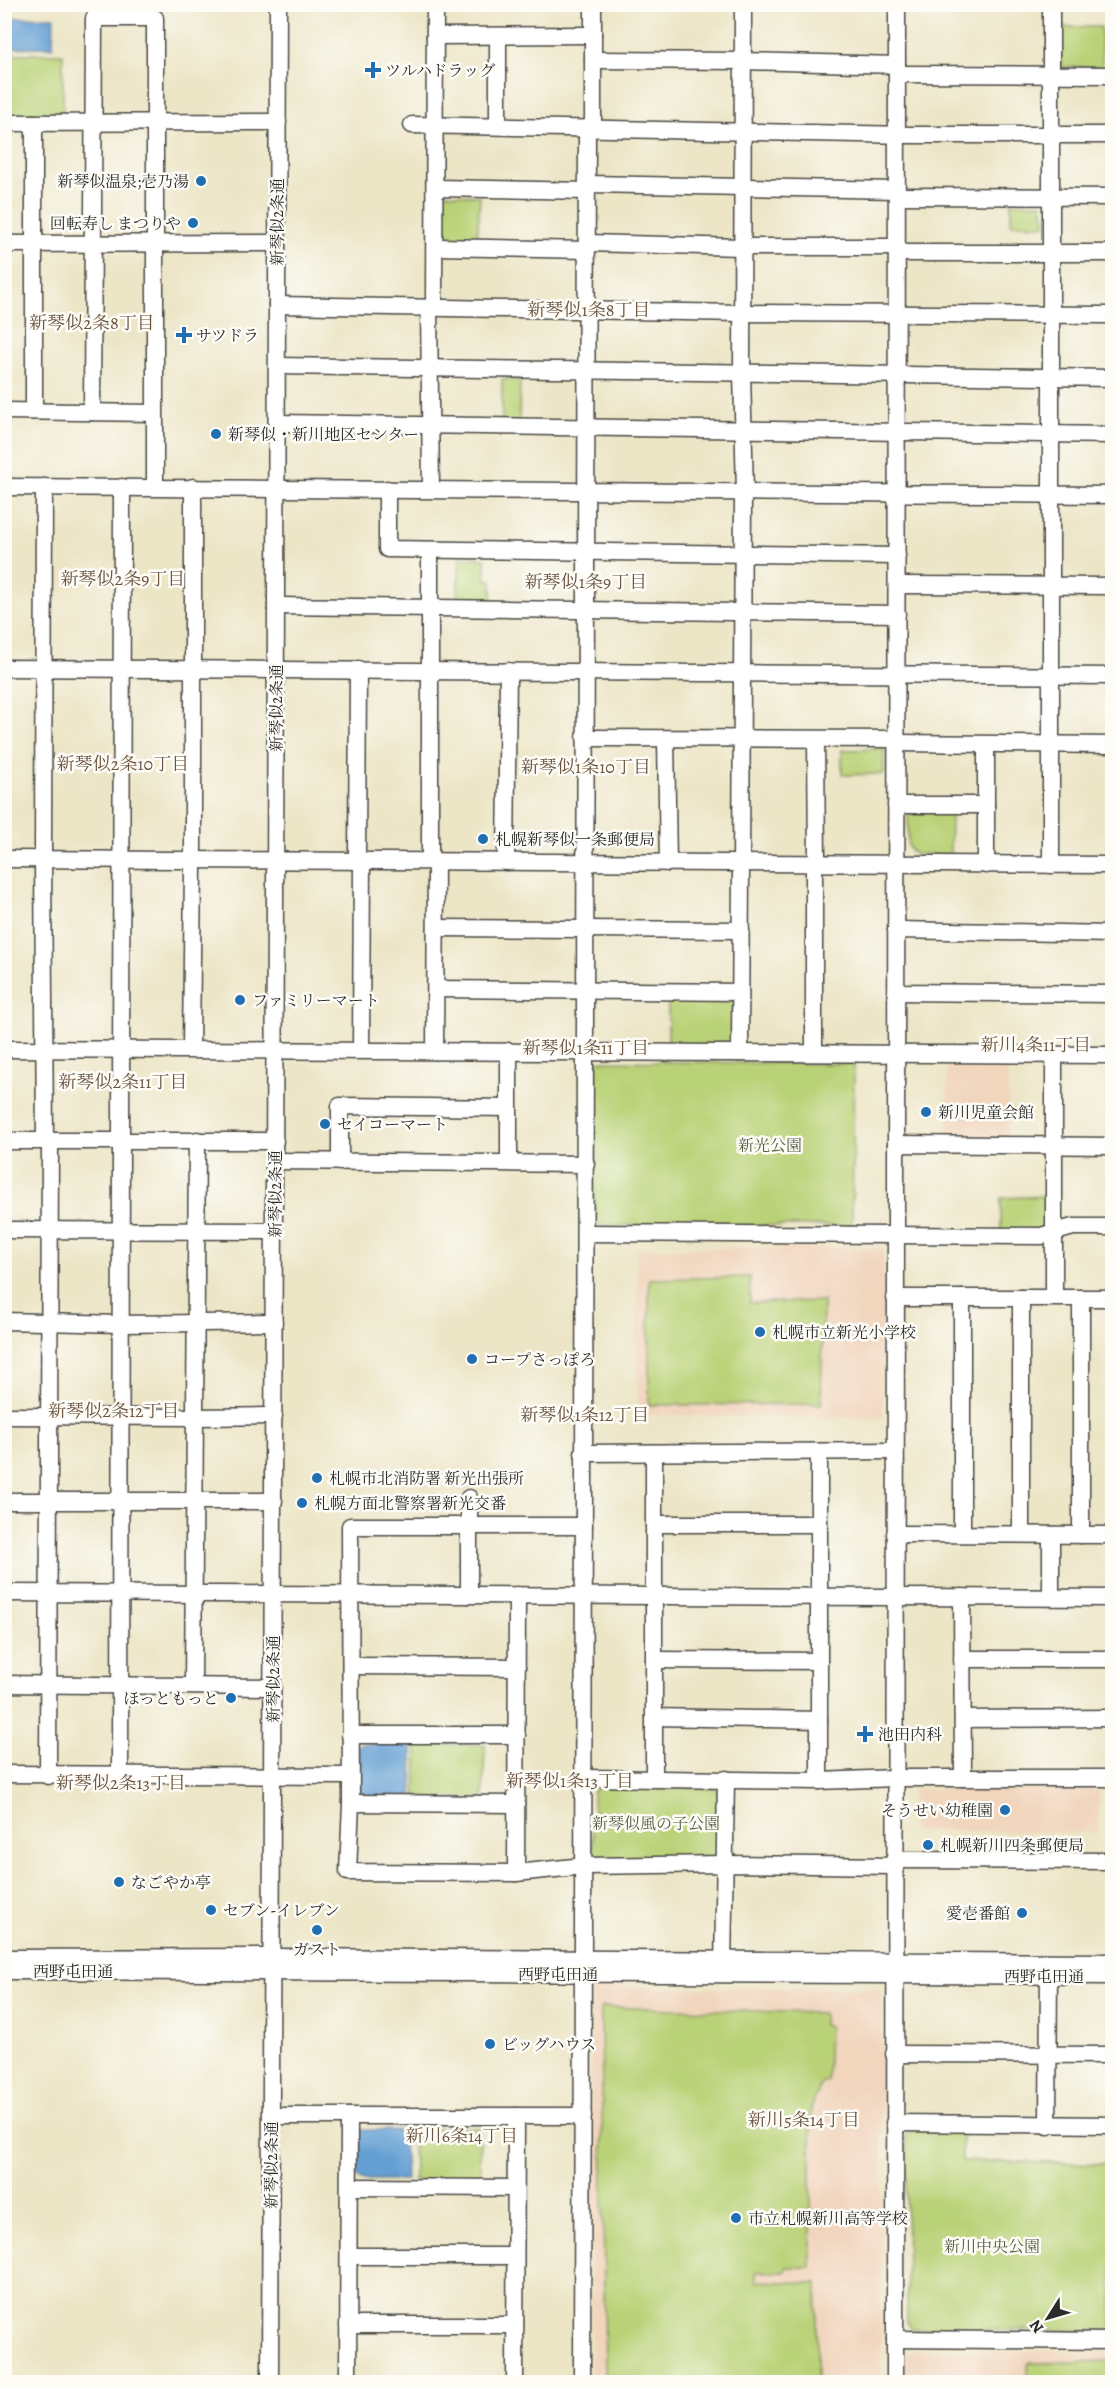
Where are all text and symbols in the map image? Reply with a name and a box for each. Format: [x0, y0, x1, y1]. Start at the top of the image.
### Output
place label: ツルハドラッグ [385, 60, 495, 82]
marker: ツルハドラッグ [366, 63, 380, 77]
place label: 新琴似温泉;壱乃湯 [57, 171, 189, 193]
marker: 新琴似温泉;壱乃湯 [194, 174, 208, 188]
street label: 新琴似2条通 [267, 178, 289, 266]
place label: 回転寿し まつりや [50, 213, 181, 235]
marker: 回転寿し まつりや [186, 216, 200, 230]
district label: 新琴似1条8丁目 [528, 298, 650, 322]
district label: 新琴似2条8丁目 [29, 311, 155, 335]
place label: サツドラ [196, 325, 259, 347]
marker: サツドラ [177, 328, 191, 342]
place label: 新琴似・新川地区センター [228, 424, 419, 446]
marker: 新琴似・新川地区センター [209, 427, 223, 441]
district label: 新琴似2条9丁目 [61, 567, 185, 591]
district label: 新琴似1条9丁目 [525, 570, 647, 594]
street label: 新琴似2条通 [266, 664, 288, 752]
district label: 新琴似2条10丁目 [57, 752, 189, 776]
district label: 新琴似1条10丁目 [521, 755, 651, 779]
place label: 札幌新琴似一条郵便局 [495, 829, 655, 851]
marker: 札幌新琴似一条郵便局 [476, 832, 490, 846]
place label: ファミリーマート [252, 990, 380, 1012]
marker: ファミリーマート [233, 993, 247, 1007]
district label: 新川4条11丁目 [981, 1033, 1091, 1057]
district label: 新琴似1条11丁目 [523, 1036, 649, 1060]
district label: 新琴似2条11丁目 [59, 1070, 187, 1094]
place label: 新川児童会館 [938, 1102, 1034, 1124]
marker: 新川児童会館 [919, 1105, 933, 1119]
place label: セイコーマート [337, 1114, 448, 1136]
marker: セイコーマート [318, 1117, 332, 1131]
park label: 新光公園 [738, 1135, 802, 1157]
street label: 新琴似2条通 [265, 1150, 287, 1238]
place label: 札幌市立新光小学校 [772, 1322, 916, 1344]
marker: 札幌市立新光小学校 [753, 1325, 767, 1339]
place label: コープさっぽろ [484, 1349, 595, 1371]
marker: コープさっぽろ [465, 1352, 479, 1366]
district label: 新琴似2条12丁目 [48, 1399, 180, 1423]
district label: 新琴似1条12丁目 [521, 1403, 649, 1427]
place label: 札幌市北消防署 新光出張所 [329, 1468, 524, 1490]
marker: 札幌市北消防署 新光出張所 [310, 1471, 324, 1485]
place label: 札幌方面北警察署新光交番 [314, 1493, 506, 1515]
marker: 札幌方面北警察署新光交番 [295, 1496, 309, 1510]
street label: 新琴似2条通 [263, 1635, 285, 1723]
place label: ほっともっと [123, 1688, 219, 1710]
marker: ほっともっと [224, 1691, 238, 1705]
place label: 池田内科 [878, 1724, 942, 1746]
marker: 池田内科 [856, 1725, 874, 1743]
district label: 新琴似1条13丁目 [506, 1769, 634, 1793]
district label: 新琴似2条13丁目 [56, 1771, 186, 1795]
place label: そうせい幼稚園 [881, 1800, 993, 1822]
marker: そうせい幼稚園 [998, 1803, 1012, 1817]
park label: 新琴似風の子公園 [592, 1813, 720, 1835]
place label: 札幌新川四条郵便局 [940, 1835, 1084, 1857]
marker: 札幌新川四条郵便局 [921, 1838, 935, 1852]
place label: なごやか亭 [131, 1872, 211, 1894]
marker: なごやか亭 [112, 1875, 126, 1889]
place label: セブン-イレブン [223, 1900, 340, 1922]
marker: セブン-イレブン [204, 1903, 218, 1917]
place label: 愛壱番館 [946, 1903, 1010, 1925]
marker: 愛壱番館 [1015, 1906, 1029, 1920]
marker: ガスト [310, 1923, 324, 1937]
place label: ガスト [293, 1939, 341, 1961]
street label: 西野屯田通 [33, 1961, 113, 1983]
street label: 西野屯田通 [518, 1964, 598, 1986]
street label: 西野屯田通 [1004, 1966, 1084, 1988]
place label: ビッグハウス [502, 2034, 596, 2056]
marker: ビッグハウス [483, 2037, 497, 2051]
district label: 新川5条14丁目 [748, 2108, 860, 2132]
street label: 新琴似2条通 [261, 2121, 283, 2209]
district label: 新川6条14丁目 [406, 2124, 518, 2148]
place label: 市立札幌新川高等学校 [748, 2208, 908, 2230]
marker: 市立札幌新川高等学校 [729, 2211, 743, 2225]
park label: 新川中央公園 [944, 2236, 1040, 2258]
north arrow [1018, 2288, 1078, 2348]
text: N [1024, 2315, 1049, 2338]

